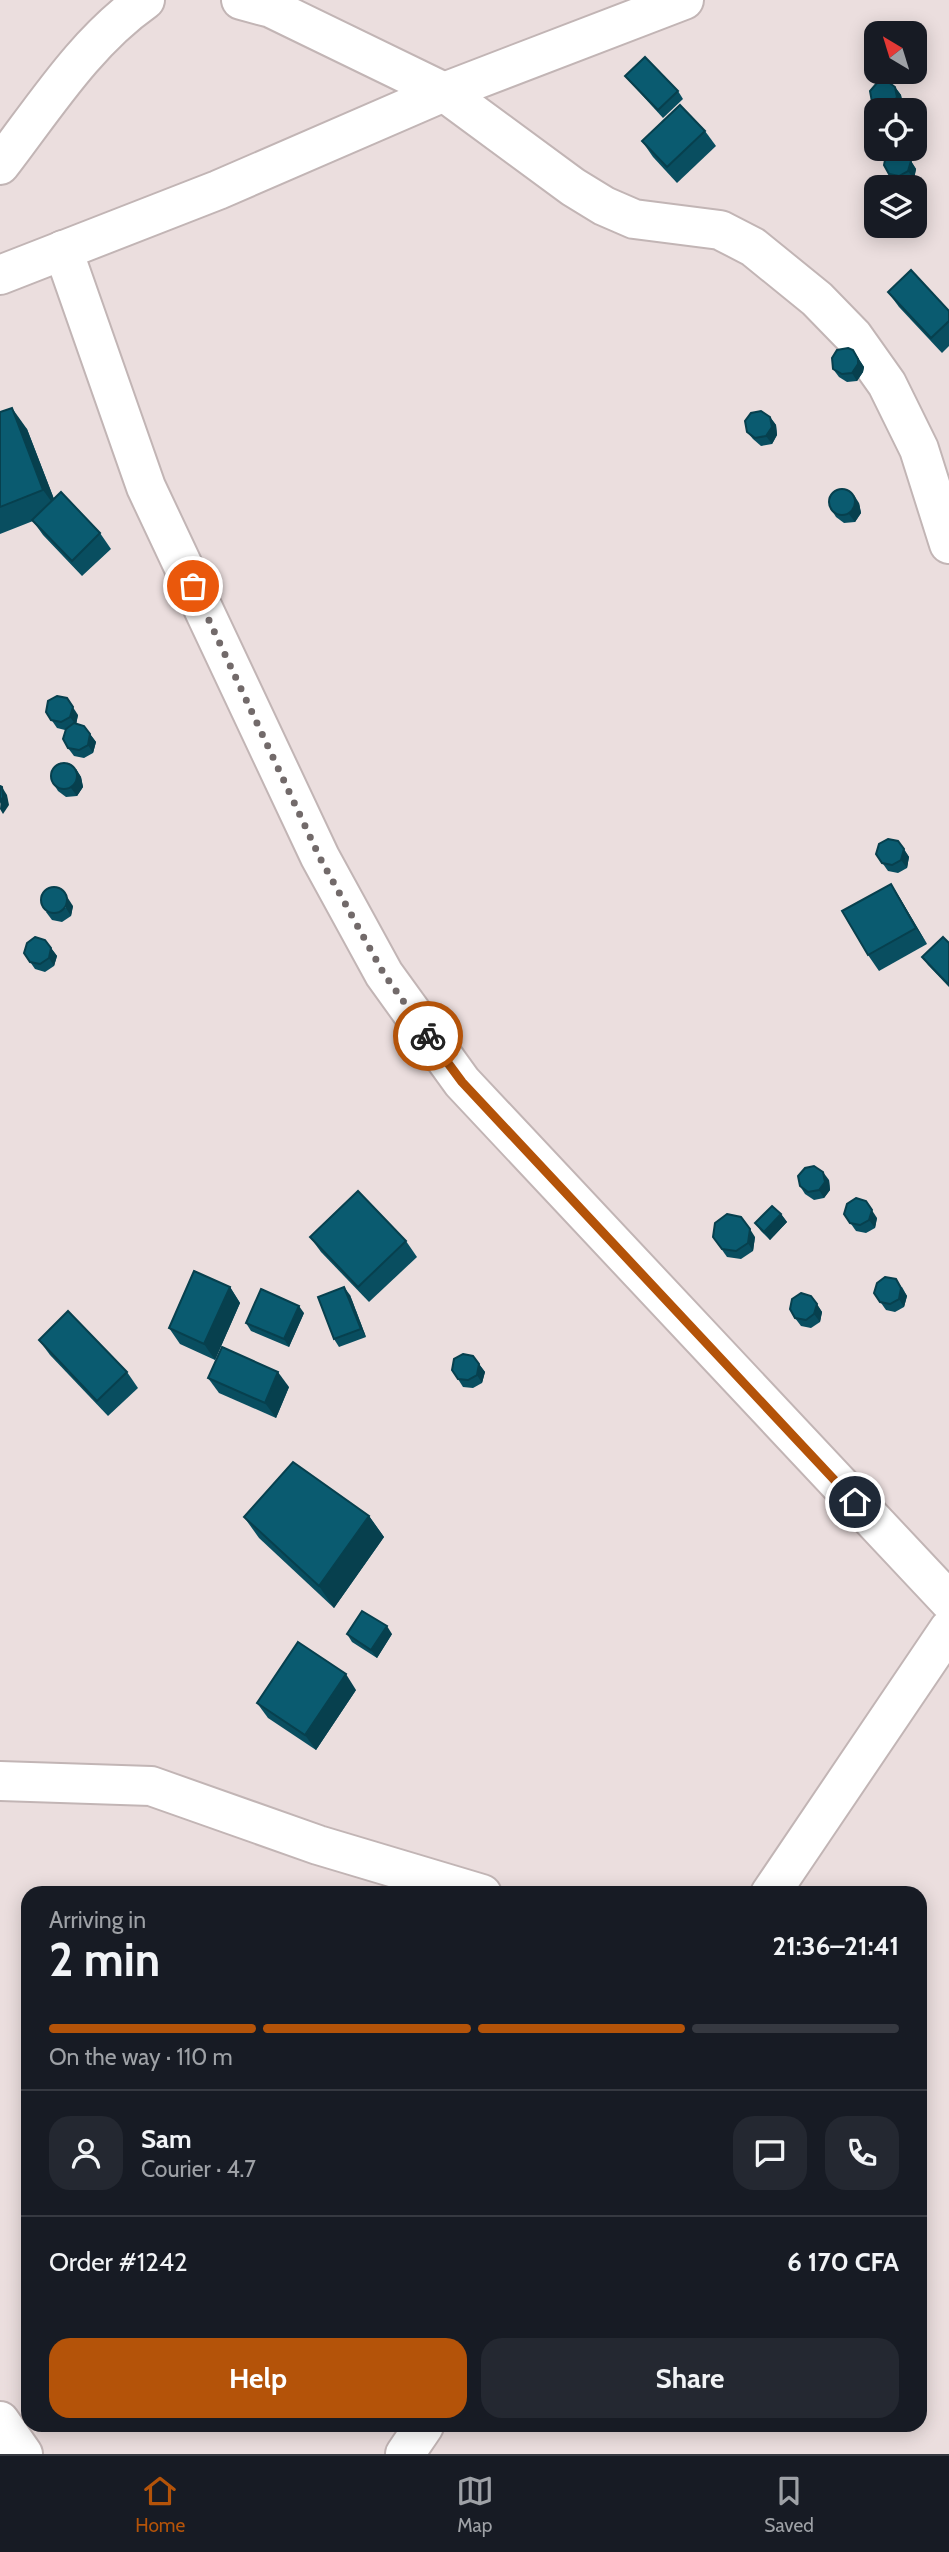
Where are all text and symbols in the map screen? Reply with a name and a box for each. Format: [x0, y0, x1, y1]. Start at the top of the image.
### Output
north arrow [864, 21, 928, 84]
map controls [864, 21, 927, 238]
button: locate [864, 98, 927, 161]
button: layers [864, 175, 927, 238]
pin [163, 556, 223, 616]
icon: bag [174, 567, 212, 605]
courier [393, 1001, 463, 1071]
icon: bike [409, 1017, 447, 1055]
pin [825, 1472, 885, 1532]
icon: home [836, 1483, 874, 1521]
text: Arriving in [49, 1906, 146, 1934]
text: 21:36–21:41 [773, 1930, 899, 1962]
text: 2 min [49, 1932, 160, 1988]
text: On the way · 110 m [49, 2043, 233, 2071]
button: person [49, 2116, 123, 2190]
button: chat [733, 2116, 807, 2190]
button: phone [825, 2116, 899, 2190]
text: Sam [141, 2123, 192, 2155]
text: Courier · 4.7 [141, 2155, 256, 2183]
text: Order #1242 [49, 2246, 188, 2278]
text: 6 170 CFA [787, 2246, 899, 2278]
button: Help [49, 2338, 467, 2418]
button: Share [481, 2338, 899, 2418]
tab: Home [135, 2472, 185, 2537]
tab: Map [456, 2472, 494, 2537]
tab: Saved [764, 2472, 814, 2537]

